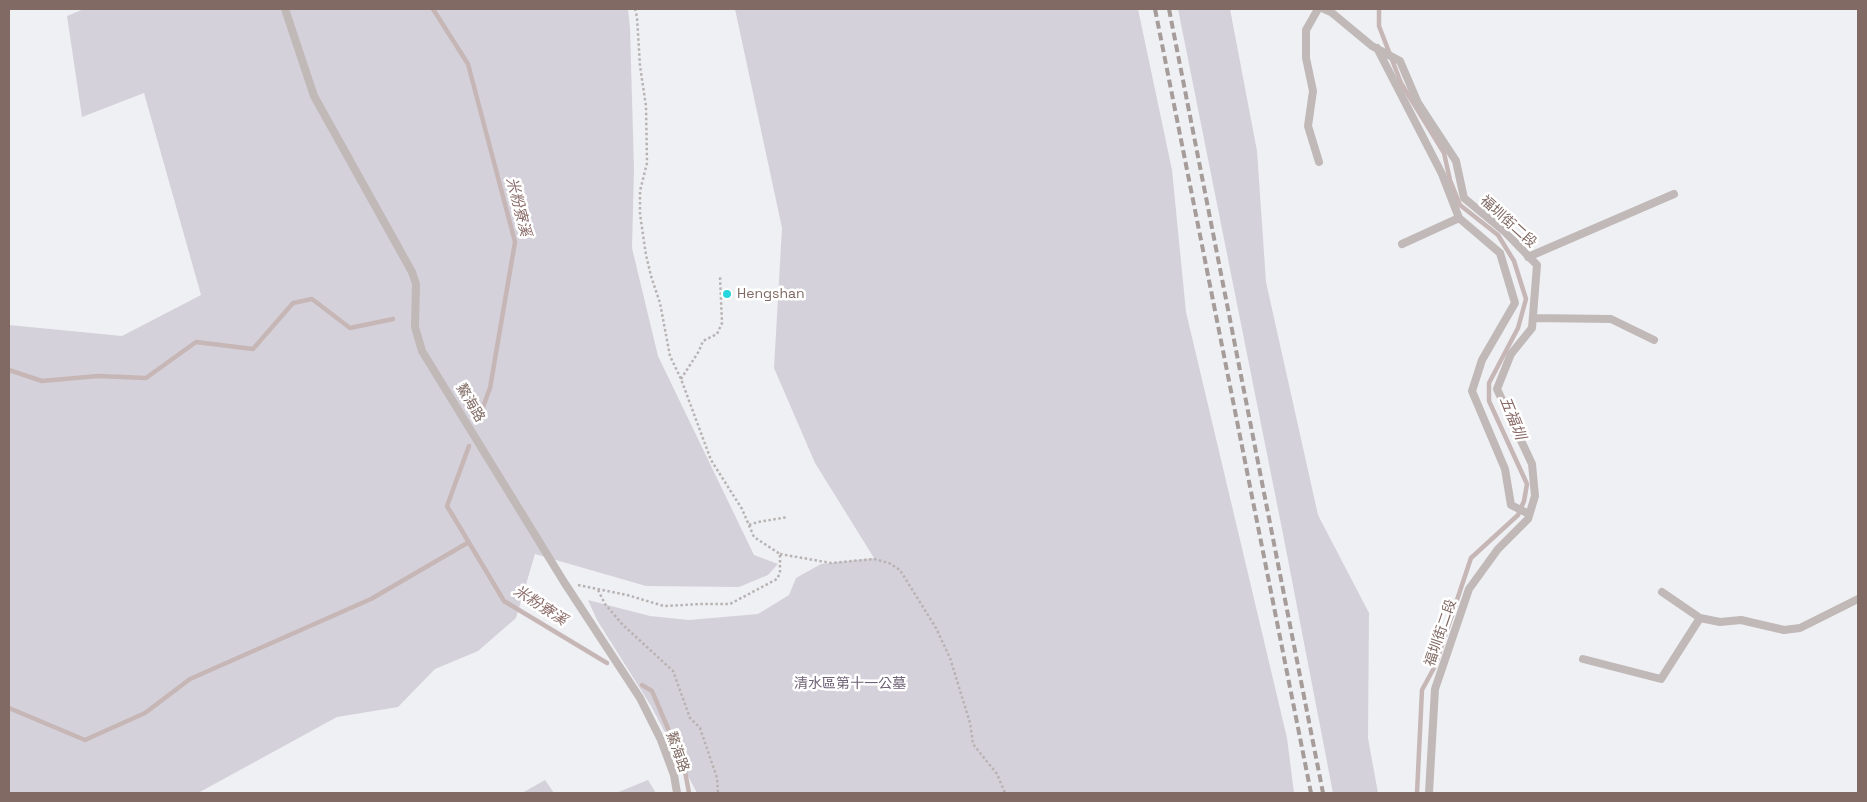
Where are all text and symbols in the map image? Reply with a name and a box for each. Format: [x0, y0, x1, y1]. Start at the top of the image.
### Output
water label: 米粉寮溪 [502, 176, 534, 238]
street label: 福圳街二段 [1476, 192, 1540, 252]
place label: Hengshan [737, 286, 805, 302]
marker: Hengshan [721, 288, 733, 300]
street label: 鰲海路 [452, 381, 488, 425]
water label: 五福圳 [1495, 394, 1529, 442]
water label: 米粉寮溪 [510, 582, 570, 630]
street label: 福圳街二段 [1422, 597, 1460, 669]
park label: 清水區第十一公墓 [794, 676, 906, 692]
street label: 鰲海路 [662, 729, 692, 775]

